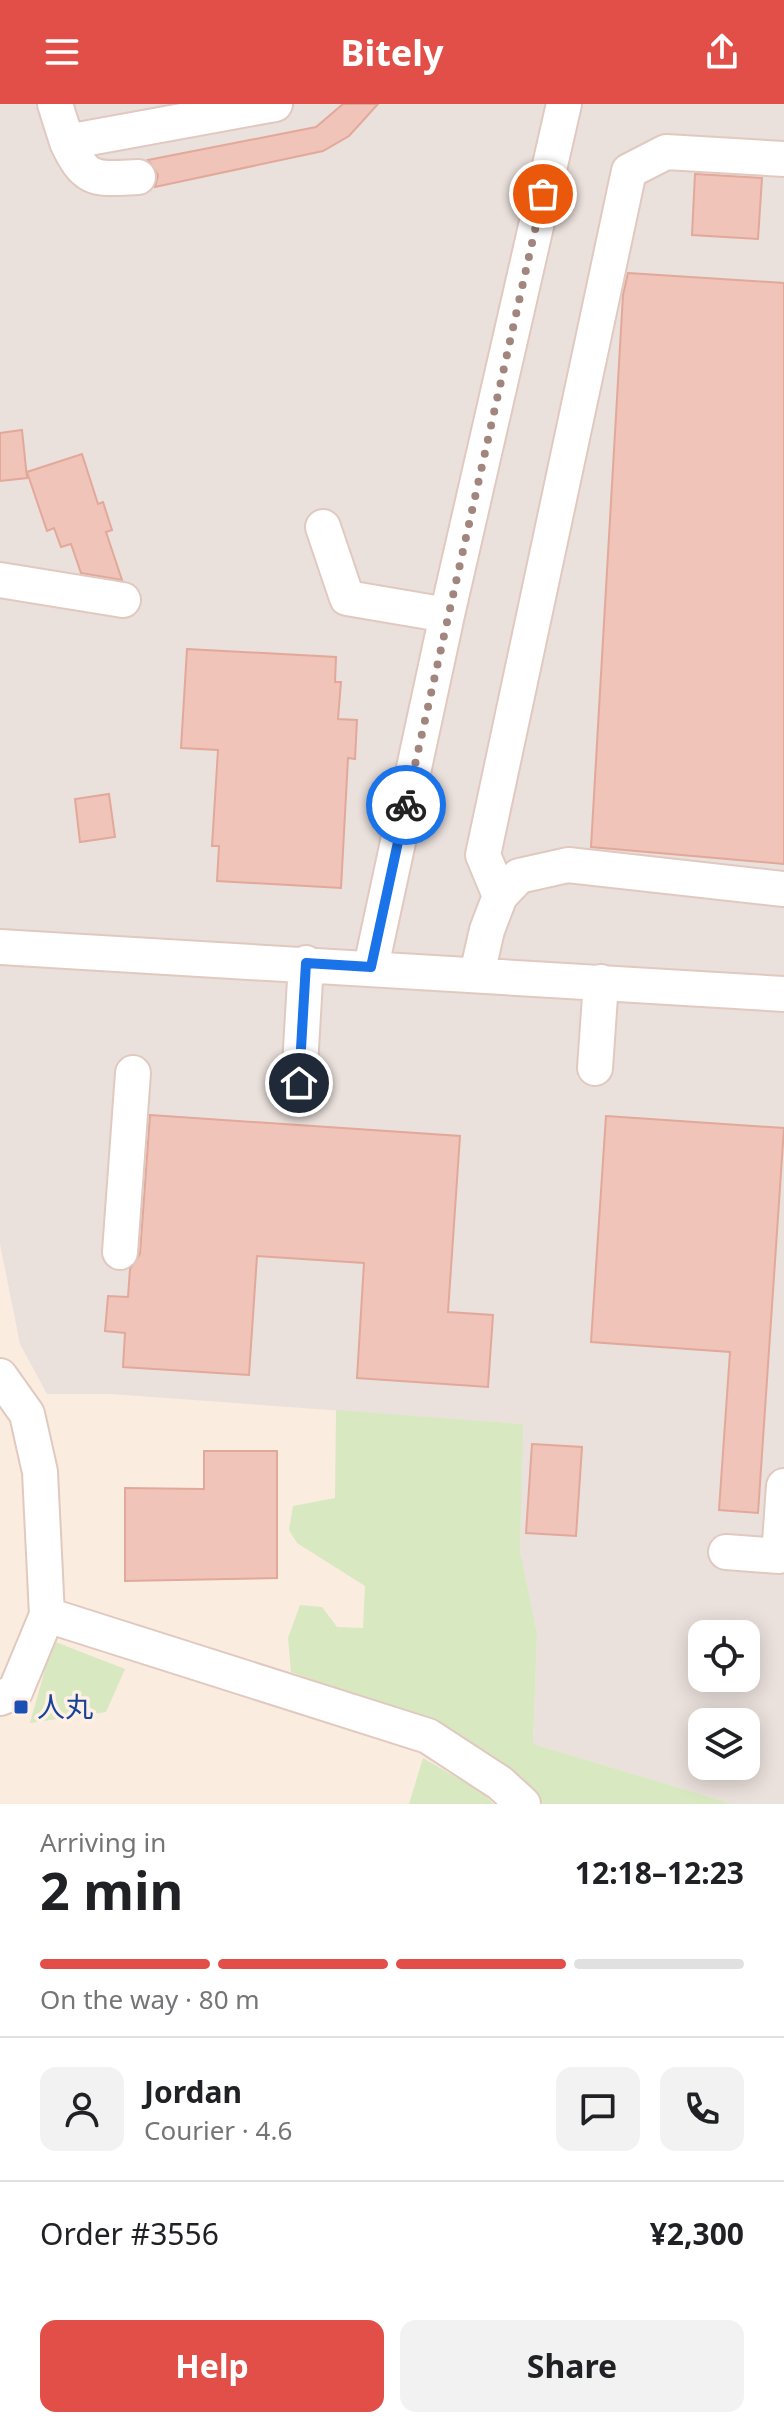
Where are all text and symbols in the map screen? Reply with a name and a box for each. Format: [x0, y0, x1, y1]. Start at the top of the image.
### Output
text: Bitely [340, 28, 444, 77]
icon: menu [40, 30, 84, 74]
icon: share [700, 30, 744, 74]
pin [509, 160, 577, 228]
icon: bag [521, 172, 565, 216]
courier [366, 765, 446, 845]
icon: bike [384, 783, 428, 827]
pin [265, 1049, 333, 1117]
icon: home [277, 1061, 321, 1105]
map controls [688, 1620, 760, 1780]
button: locate [688, 1620, 760, 1692]
place label: 人丸 [37, 1687, 93, 1725]
marker: 人丸 [12, 1698, 30, 1716]
button: layers [688, 1708, 760, 1780]
text: Arriving in [40, 1824, 166, 1860]
text: 12:18–12:23 [575, 1852, 744, 1893]
text: 2 min [40, 1854, 183, 1925]
text: On the way · 80 m [40, 1981, 260, 2017]
button: person [40, 2067, 124, 2151]
button: chat [556, 2067, 640, 2151]
button: phone [660, 2067, 744, 2151]
text: Jordan [144, 2071, 242, 2112]
text: Courier · 4.6 [144, 2112, 292, 2148]
text: Order #3556 [40, 2213, 219, 2254]
text: ¥2,300 [650, 2213, 744, 2254]
button: Help [40, 2320, 384, 2412]
button: Share [400, 2320, 744, 2412]

